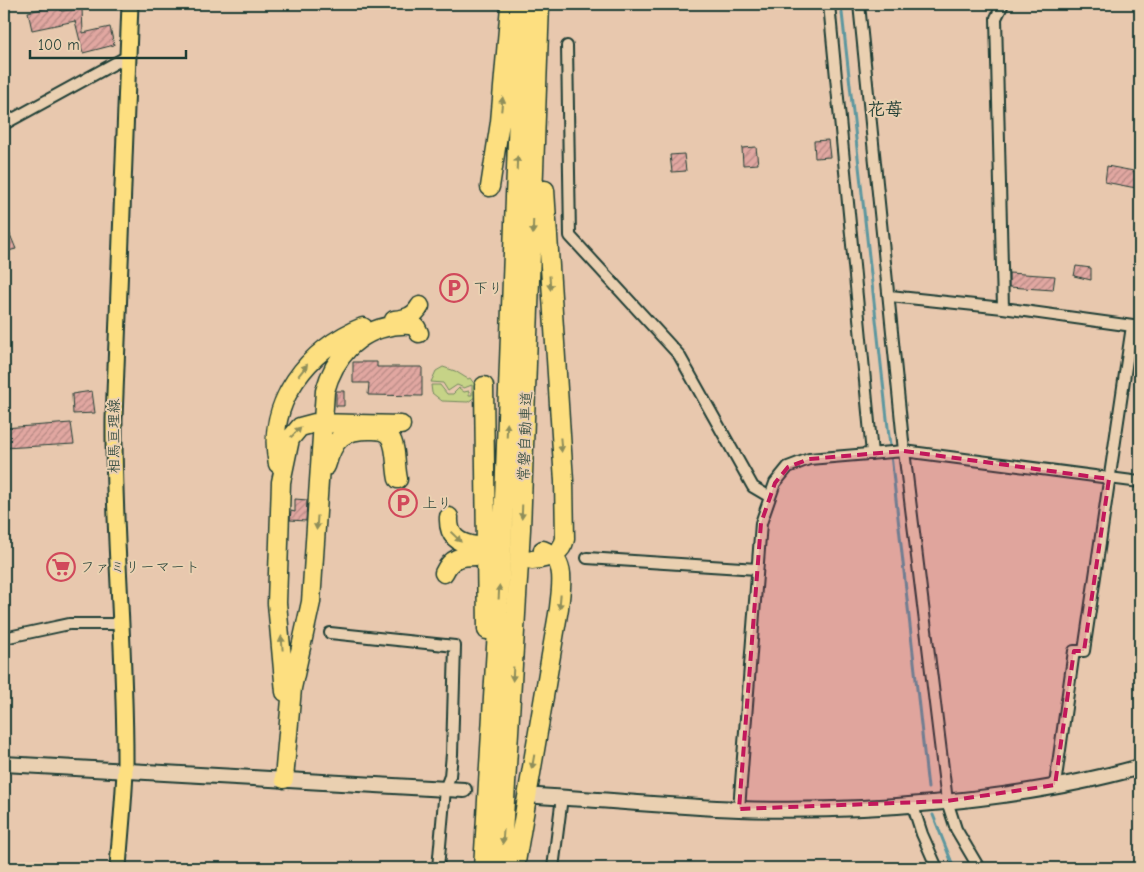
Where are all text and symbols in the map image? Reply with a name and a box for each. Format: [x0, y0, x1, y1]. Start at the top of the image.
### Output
scale bar [30, 28, 186, 60]
text: 100 m [38, 36, 80, 54]
one-way arrow [498, 95, 506, 111]
district label: 花苺 [867, 99, 903, 120]
one-way arrow [513, 155, 521, 171]
one-way arrow [529, 220, 537, 236]
parking icon: 下り [439, 273, 469, 303]
one-way arrow [546, 275, 554, 291]
place label: 下り [473, 279, 503, 297]
one-way arrow [297, 364, 308, 377]
street label: 常磐自動車道 [514, 391, 536, 481]
street label: 相馬亘理線 [105, 398, 123, 474]
one-way arrow [503, 422, 511, 438]
one-way arrow [290, 427, 302, 439]
one-way arrow [558, 437, 566, 453]
parking icon: 上り [388, 488, 418, 518]
place label: 上り [422, 494, 452, 512]
one-way arrow [518, 504, 526, 520]
one-way arrow [312, 515, 320, 531]
one-way arrow [450, 531, 462, 543]
supermarket icon: ファミリーマート [46, 552, 76, 582]
place label: ファミリーマート [80, 558, 200, 576]
one-way arrow [496, 584, 504, 600]
one-way arrow [556, 594, 564, 610]
one-way arrow [278, 635, 286, 651]
one-way arrow [508, 667, 516, 683]
one-way arrow [529, 754, 537, 770]
one-way arrow [499, 829, 507, 845]

